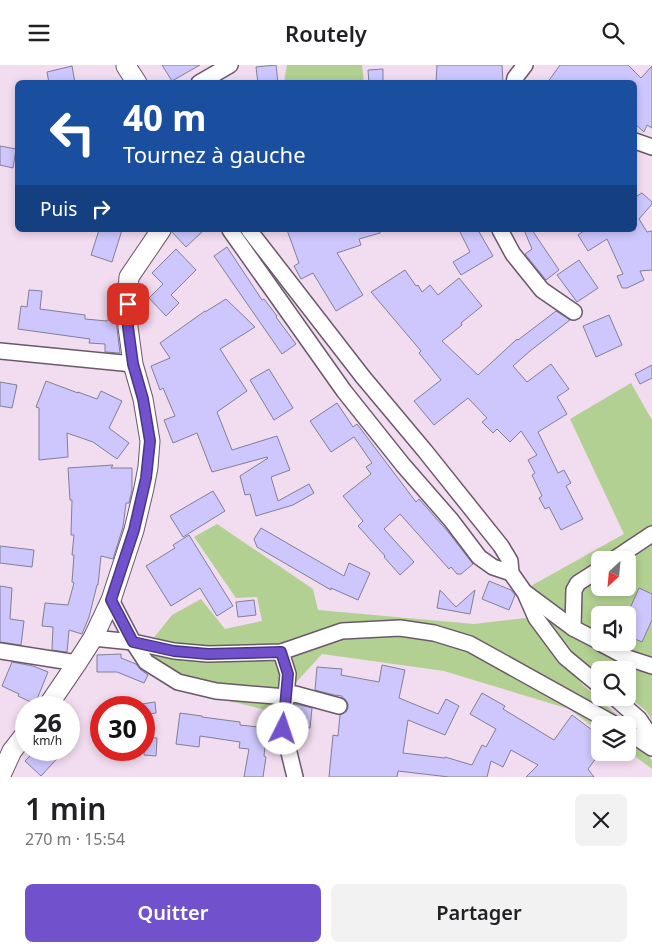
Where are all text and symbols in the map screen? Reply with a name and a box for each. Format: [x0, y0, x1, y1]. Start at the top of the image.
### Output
text: Routely [285, 18, 367, 48]
icon: menu [25, 19, 53, 47]
icon: search [599, 19, 627, 47]
text: 40 m [123, 94, 206, 141]
icon: left [40, 100, 105, 165]
text: Tournez à gauche [123, 139, 306, 169]
icon: right [87, 195, 115, 223]
text: Puis [40, 196, 77, 222]
pin [107, 283, 149, 325]
icon: arrive [114, 290, 142, 318]
north arrow [591, 551, 636, 596]
map controls [591, 551, 636, 761]
button: sound [591, 606, 636, 651]
button: search [591, 661, 636, 706]
speed limit sign: 30 [90, 696, 155, 761]
position arrow [256, 702, 308, 754]
text: 26 [33, 705, 62, 739]
button: layers [591, 716, 636, 761]
text: km/h [33, 732, 62, 749]
text: 1 min [25, 788, 106, 829]
button: close [575, 794, 627, 846]
text: 270 m · 15:54 [25, 828, 125, 850]
button: Quitter [25, 884, 321, 942]
button: Partager [331, 884, 627, 942]

